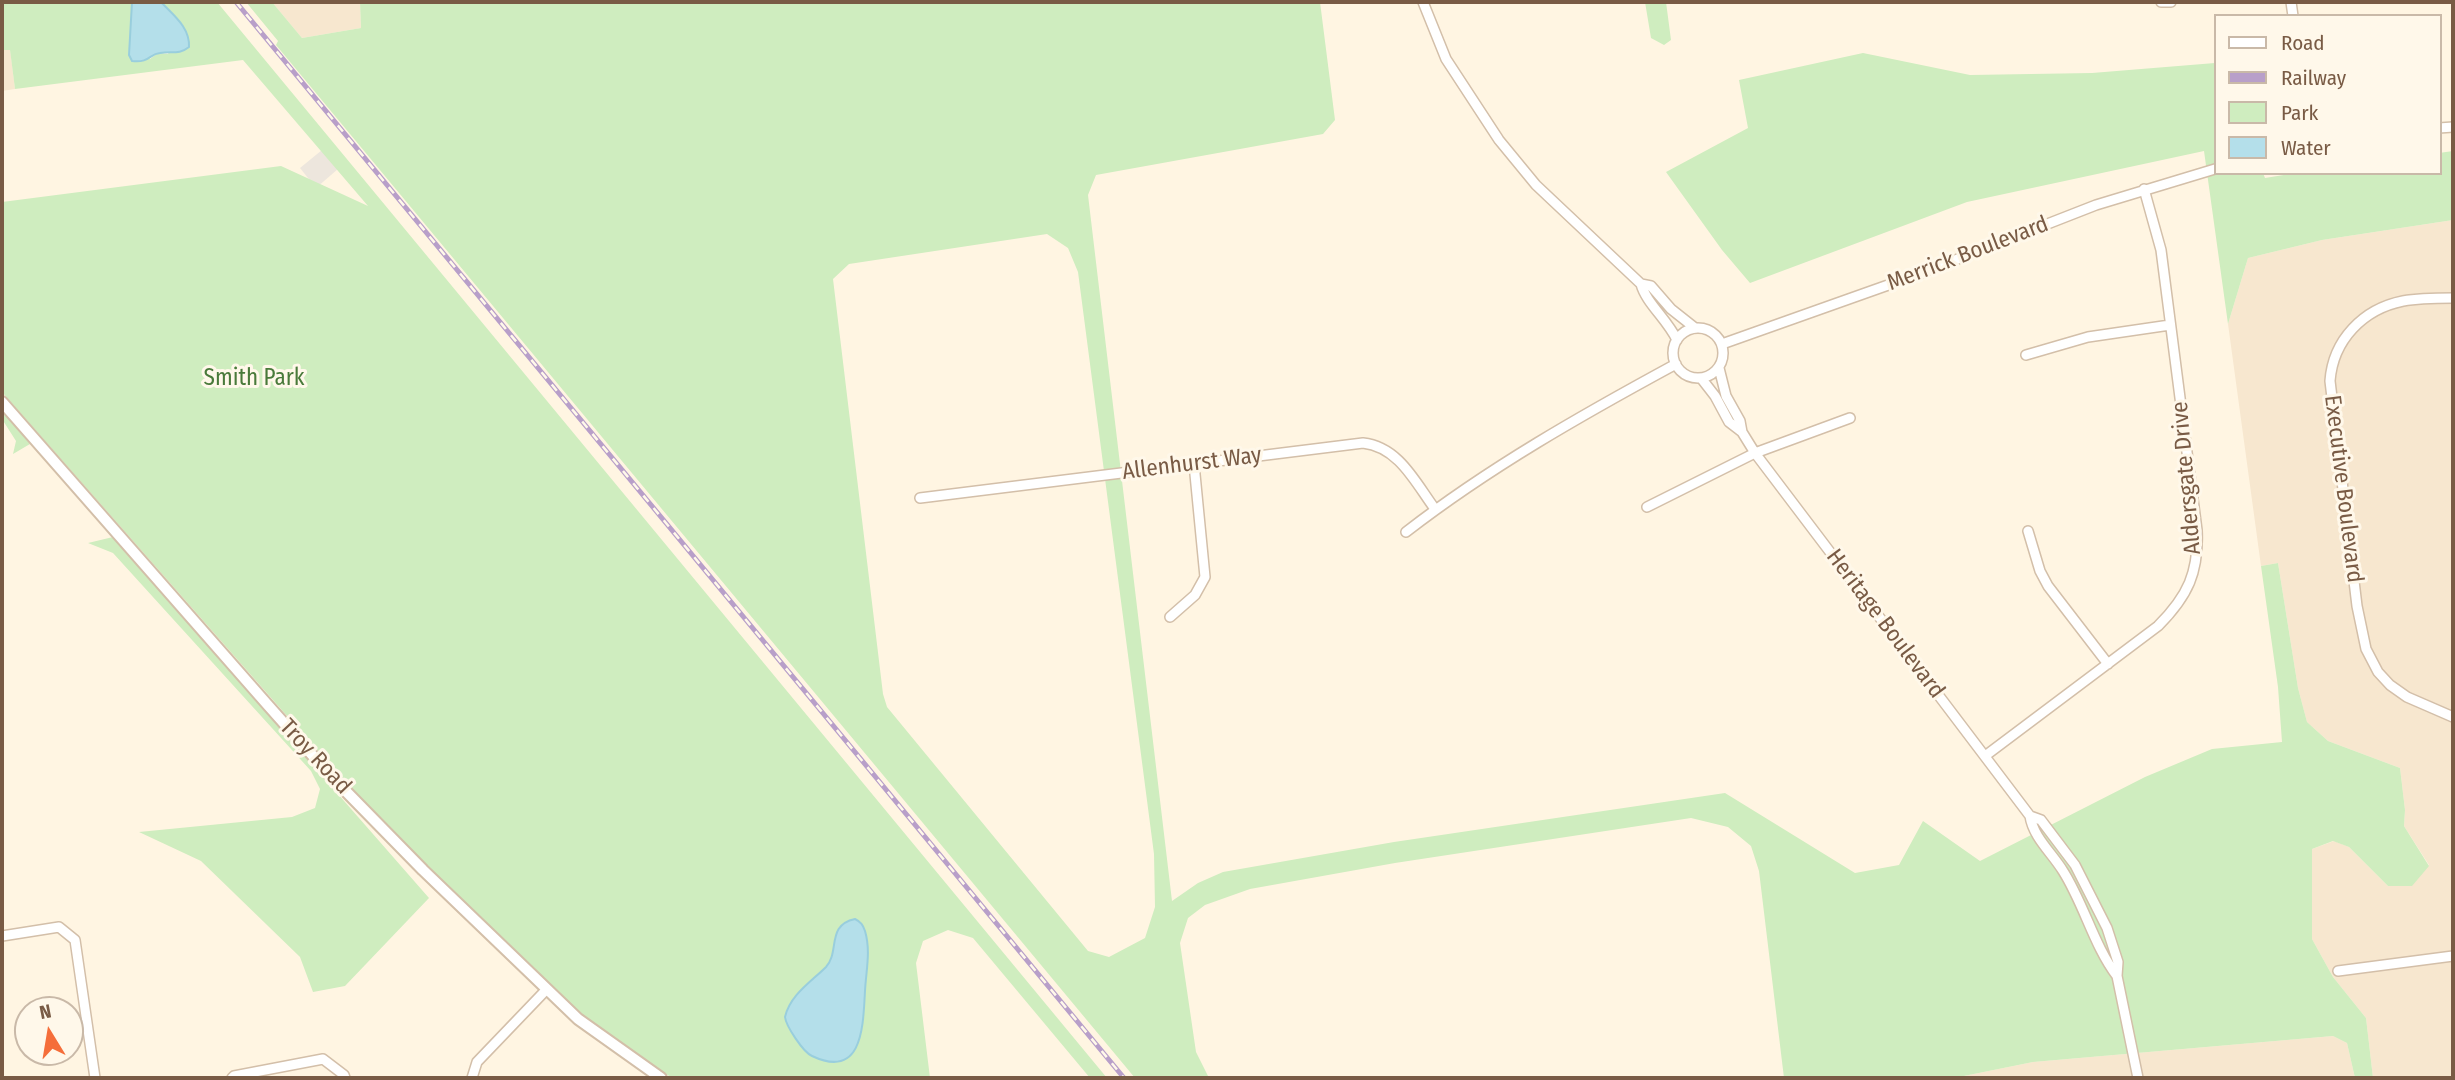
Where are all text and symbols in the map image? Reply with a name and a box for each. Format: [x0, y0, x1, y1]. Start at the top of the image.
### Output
legend [2214, 14, 2441, 175]
text: Road [2281, 30, 2325, 56]
text: Railway [2281, 65, 2346, 91]
text: Park [2281, 100, 2318, 126]
text: Water [2281, 135, 2331, 161]
street label: Merrick Boulevard [1884, 211, 2052, 297]
park label: Smith Park [204, 365, 304, 393]
street label: Executive Boulevard [2318, 394, 2368, 584]
street label: Aldersgate Drive [2167, 400, 2207, 556]
street label: Allenhurst Way [1121, 442, 1263, 486]
street label: Heritage Boulevard [1820, 544, 1950, 704]
street label: Troy Road [273, 714, 357, 800]
north arrow [14, 996, 84, 1066]
text: N [37, 999, 53, 1024]

